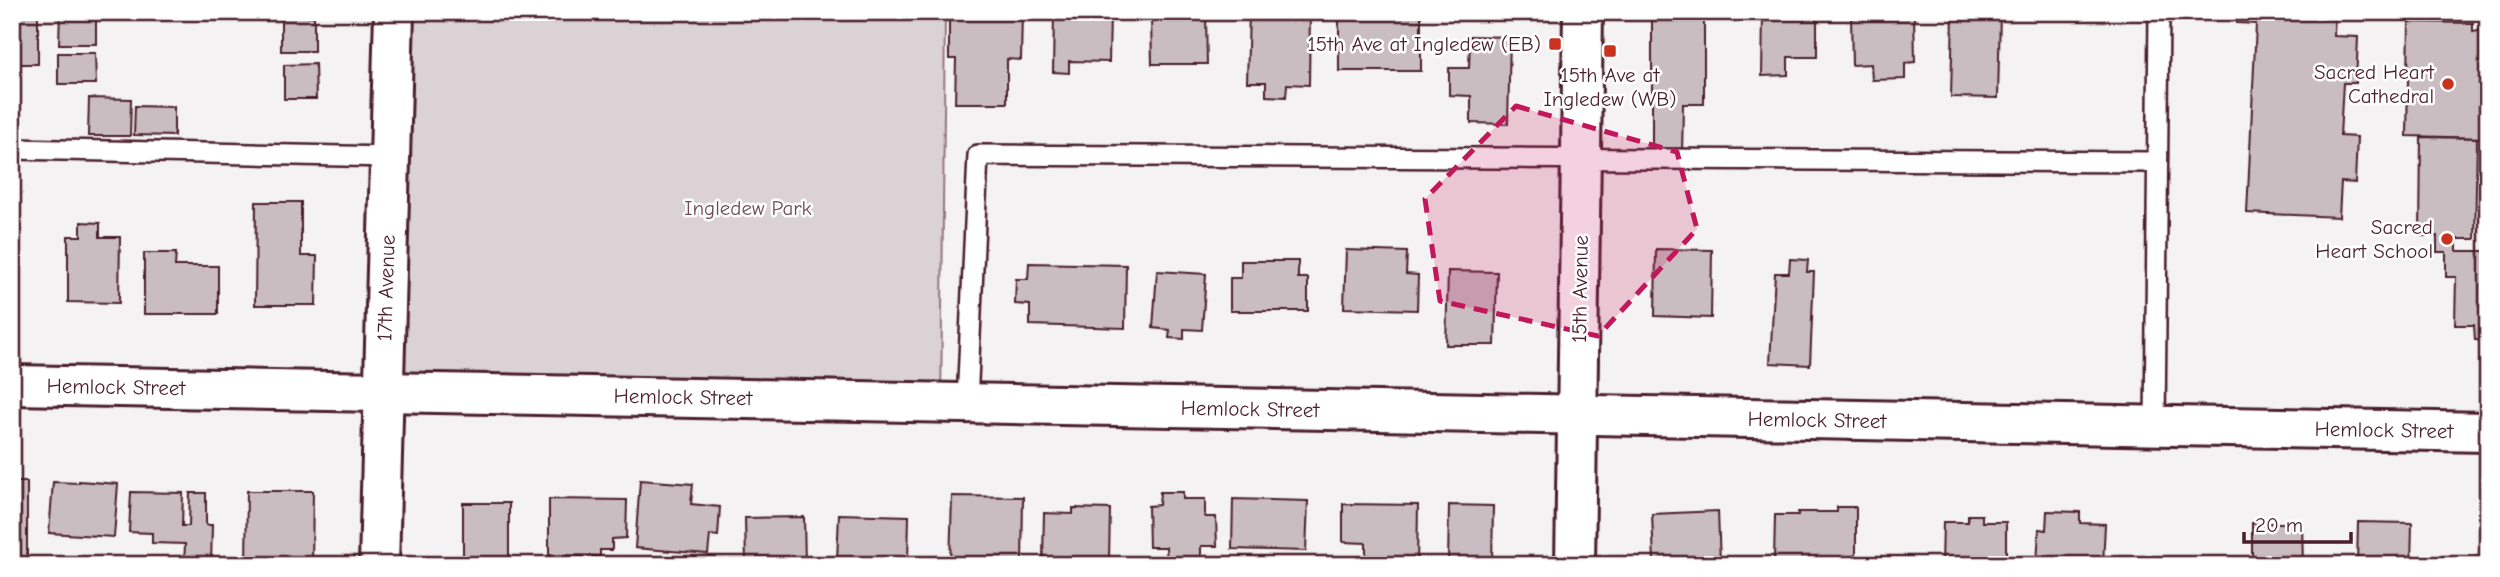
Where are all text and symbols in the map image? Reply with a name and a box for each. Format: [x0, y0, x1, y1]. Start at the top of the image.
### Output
place label: 15th Ave at Ingledew (EB) [1308, 32, 1541, 56]
marker: 15th Ave at Ingledew (EB) [1547, 36, 1563, 52]
marker: 15th Ave at Ingledew (WB) [1602, 43, 1618, 59]
place label: Sacred Heart Cathedral [2314, 60, 2435, 108]
place label: 15th Ave at Ingledew (WB) [1543, 63, 1677, 111]
marker: Sacred Heart Cathedral [2440, 76, 2456, 92]
park label: Ingledew Park [684, 196, 812, 220]
place label: Sacred Heart School [2315, 215, 2433, 263]
marker: Sacred Heart School [2439, 231, 2455, 247]
street label: 17th Avenue [372, 234, 400, 342]
street label: 15th Avenue [1567, 235, 1593, 343]
street label: Hemlock Street [46, 374, 187, 400]
street label: Hemlock Street [613, 384, 754, 410]
street label: Hemlock Street [1180, 396, 1321, 422]
street label: Hemlock Street [1747, 407, 1888, 433]
street label: Hemlock Street [2314, 417, 2455, 443]
scale bar [2244, 500, 2351, 544]
text: 20 m [2255, 513, 2303, 537]

